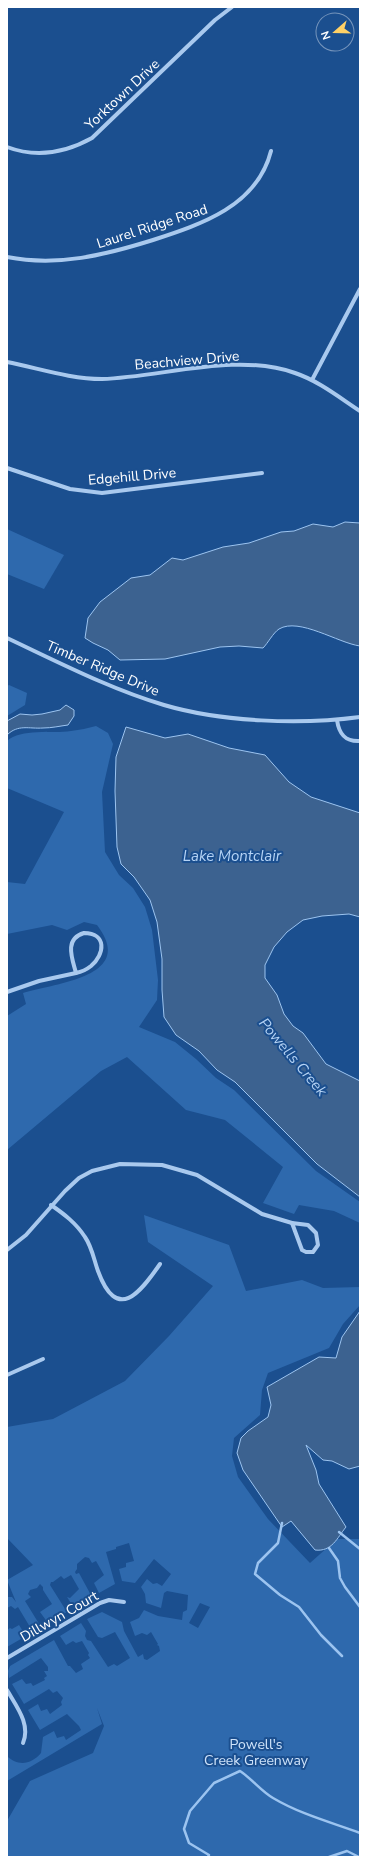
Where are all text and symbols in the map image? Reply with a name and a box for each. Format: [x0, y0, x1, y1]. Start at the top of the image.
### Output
north arrow [315, 12, 355, 52]
text: N [318, 29, 335, 42]
street label: Yorktown Drive [80, 55, 164, 135]
street label: Laurel Ridge Road [94, 200, 210, 253]
street label: Beachview Drive [134, 346, 240, 375]
street label: Edgehill Drive [87, 463, 177, 490]
street label: Timber Ridge Drive [43, 636, 162, 701]
water label: Lake Montclair [183, 846, 282, 866]
water label: Powells Creek [254, 1014, 332, 1101]
street label: Dillwyn Court [17, 1586, 102, 1647]
park label: Powell's Creek Greenway [204, 1735, 309, 1770]

